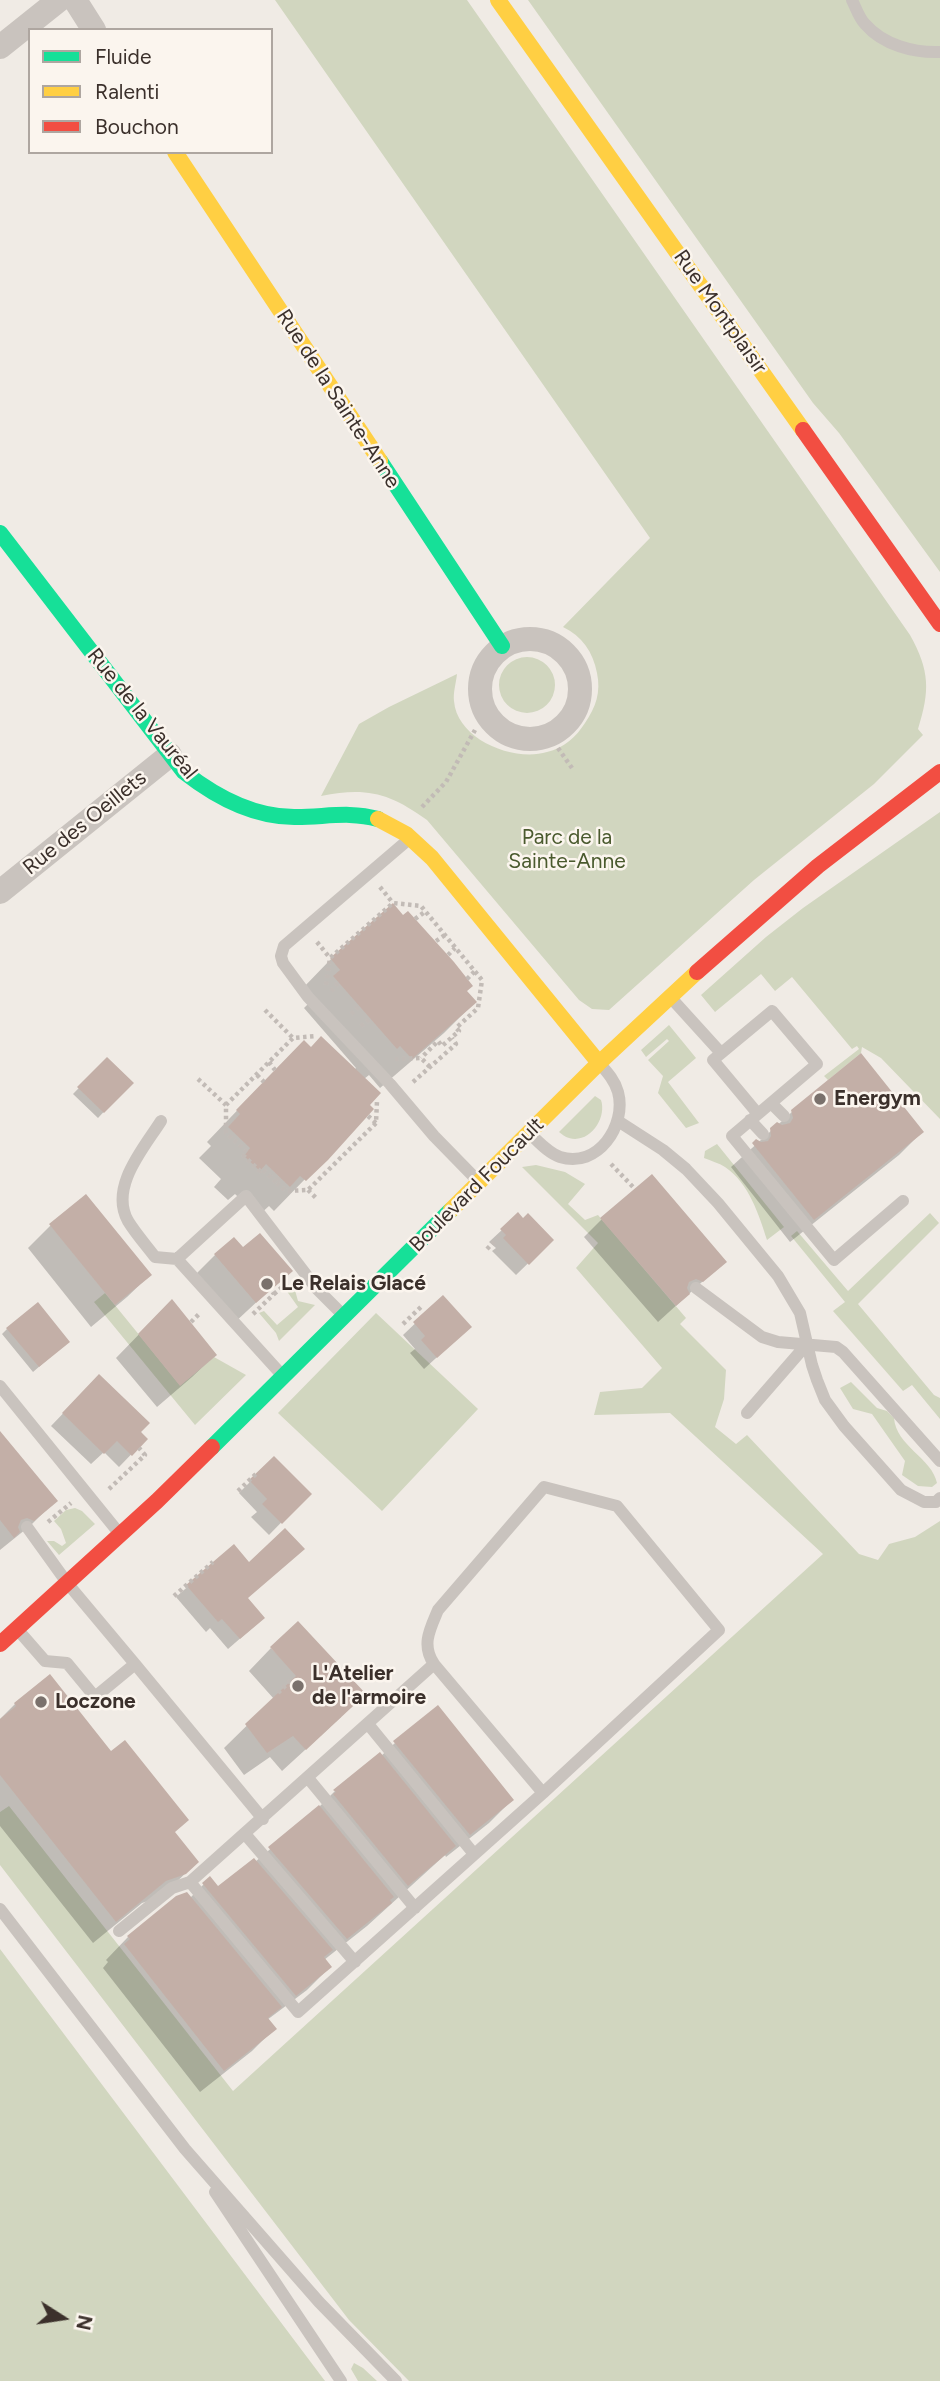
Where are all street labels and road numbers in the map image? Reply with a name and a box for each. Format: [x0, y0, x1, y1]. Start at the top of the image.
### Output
street label: Rue Montplaisir [668, 245, 772, 379]
street label: Rue de la Sainte-Anne [271, 305, 405, 493]
street label: Rue de la Vauréal [82, 643, 202, 785]
street label: Rue des Oeillets [18, 766, 152, 880]
street label: Boulevard Foucault [404, 1112, 550, 1258]

